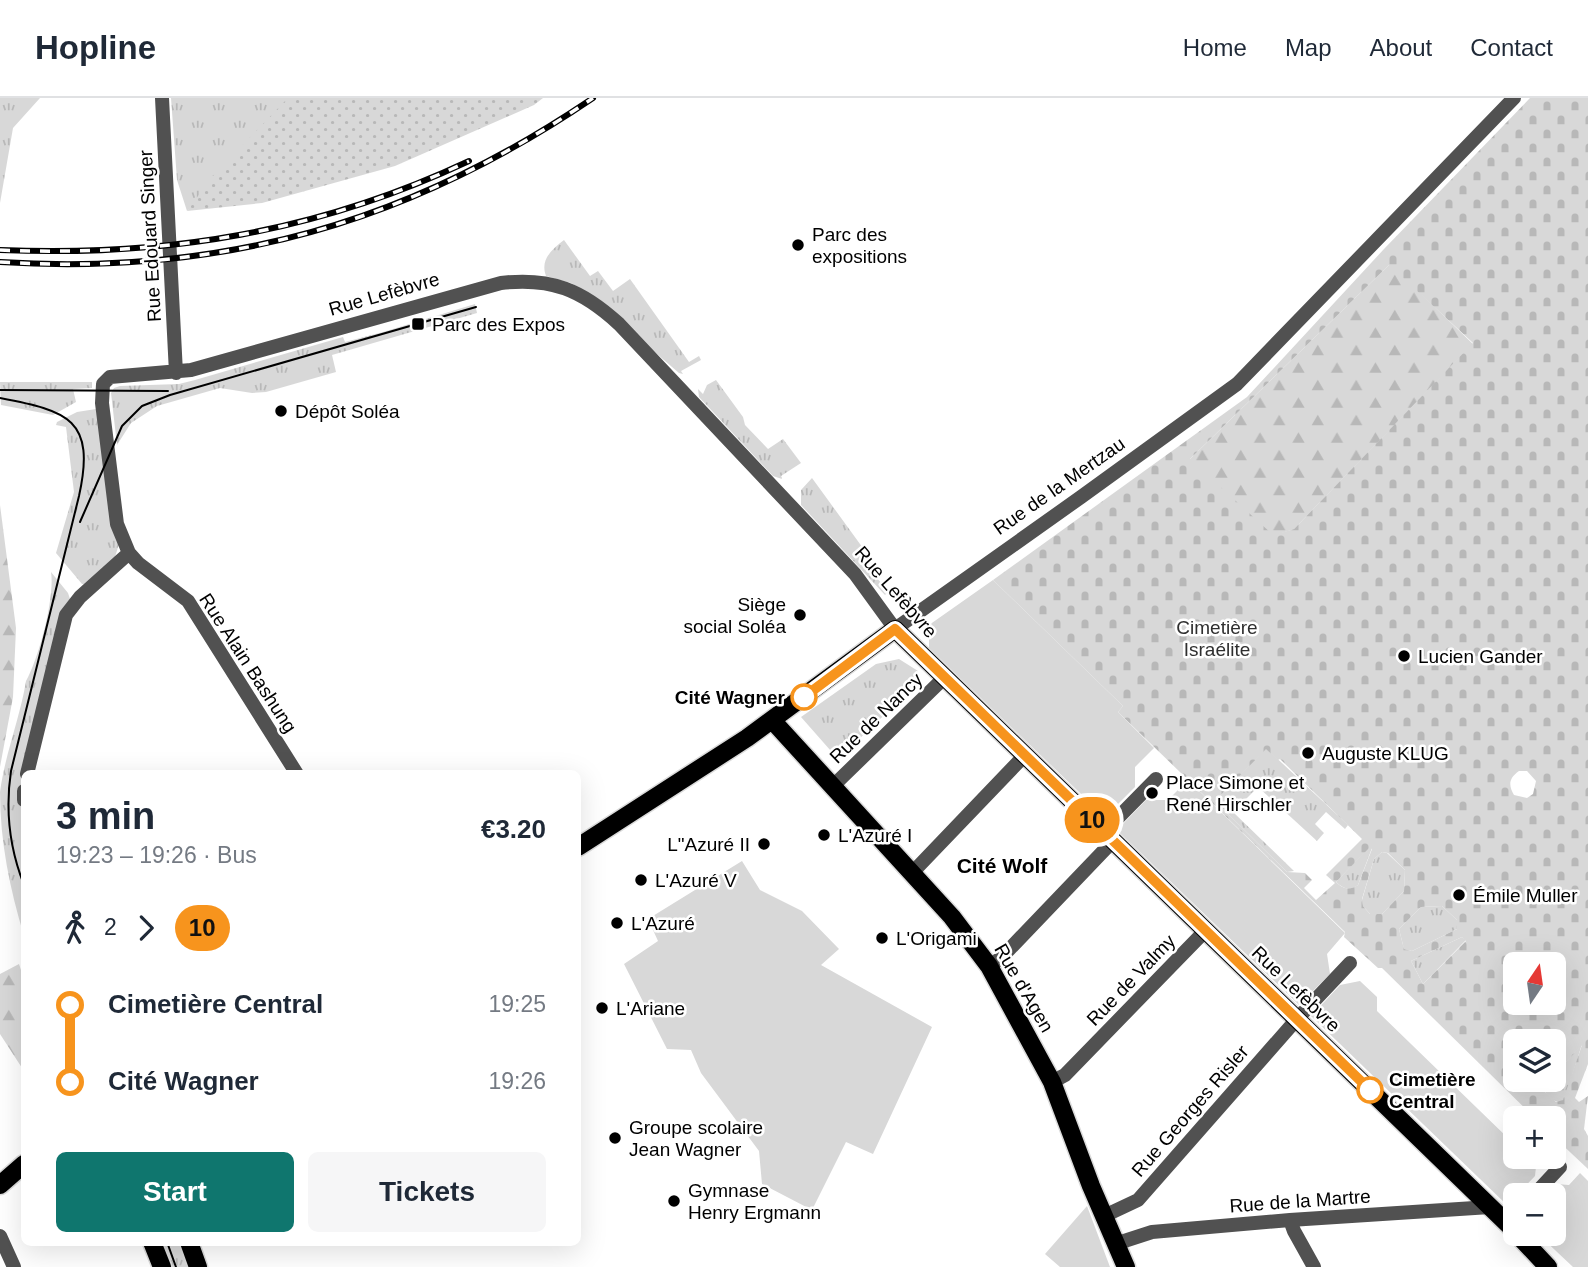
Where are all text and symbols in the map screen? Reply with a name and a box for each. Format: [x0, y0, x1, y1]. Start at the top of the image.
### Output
text: Hopline [35, 29, 156, 66]
text: Home [1183, 34, 1247, 61]
text: Map [1285, 34, 1332, 61]
text: About [1370, 34, 1432, 61]
text: Contact [1470, 34, 1553, 61]
street label: Rue Edouard Singer [135, 149, 165, 323]
place label: Parc des expositions [812, 224, 907, 267]
marker: Parc des expositions [790, 237, 806, 253]
street label: Rue Lefèbvre [326, 268, 442, 320]
place label: Parc des Expos [432, 314, 565, 335]
marker: Parc des Expos [410, 316, 426, 332]
place label: Dépôt Soléa [295, 401, 400, 422]
marker: Dépôt Soléa [273, 403, 289, 419]
street label: Rue de la Mertzau [989, 433, 1129, 539]
street label: Rue Lefèbvre [851, 542, 941, 642]
street label: Rue Alain Bashung [195, 590, 301, 736]
place label: Siège social Soléa [684, 594, 786, 637]
marker: Siège social Soléa [792, 607, 808, 623]
park label: Cimetière Israélite [1176, 617, 1258, 660]
place label: Lucien Gander [1418, 646, 1543, 667]
marker: Lucien Gander [1396, 648, 1412, 664]
street label: Rue de Nancy [825, 668, 927, 767]
marker: Cité Wagner [791, 684, 817, 710]
place label: Cité Wagner [675, 687, 786, 708]
place label: Auguste KLUG [1322, 743, 1449, 764]
marker: Auguste KLUG [1300, 745, 1316, 761]
place label: Place Simone et René Hirschler [1166, 772, 1305, 815]
marker: Place Simone et René Hirschler [1144, 785, 1160, 801]
text: 3 min [56, 795, 155, 837]
line badge: 10 [1060, 797, 1124, 843]
text: 10 [1079, 806, 1105, 833]
text: €3.20 [481, 814, 546, 844]
place label: L'Azuré I [838, 825, 912, 846]
marker: L'Azuré I [816, 827, 832, 843]
place label: L"Azuré II [667, 834, 750, 855]
marker: L"Azuré II [756, 836, 772, 852]
text: 19:23 – 19:26 · Bus [56, 842, 257, 868]
district label: Cité Wolf [957, 854, 1048, 877]
place label: L'Azuré V [655, 870, 737, 891]
marker: L'Azuré V [633, 872, 649, 888]
place label: Émile Muller [1473, 885, 1578, 906]
marker: Émile Muller [1451, 887, 1467, 903]
icon: walk [56, 909, 94, 947]
icon: forward [127, 909, 165, 947]
place label: L'Azuré [631, 913, 695, 934]
text: 2 [104, 914, 117, 940]
text: 10 [189, 914, 216, 941]
marker: L'Azuré [609, 915, 625, 931]
place label: L'Origami [896, 928, 977, 949]
marker: L'Origami [874, 930, 890, 946]
street label: Rue de Valmy [1082, 930, 1180, 1030]
street label: Rue d'Agen [990, 940, 1058, 1036]
street label: Rue Lefèbvre [1248, 942, 1344, 1036]
north arrow [1503, 952, 1566, 1015]
map controls [1503, 952, 1566, 1246]
text: Cimetière Central [108, 989, 323, 1019]
text: 19:25 [488, 991, 546, 1017]
place label: L'Ariane [616, 998, 685, 1019]
marker: L'Ariane [594, 1000, 610, 1016]
button: layers [1503, 1029, 1566, 1092]
street label: Rue Georges Risler [1127, 1041, 1253, 1181]
text: Cité Wagner [108, 1066, 259, 1096]
text: 19:26 [488, 1068, 546, 1094]
place label: Cimetière Central [1389, 1069, 1476, 1112]
marker: Cimetière Central [1357, 1077, 1383, 1103]
button: + [1503, 1106, 1566, 1169]
place label: Groupe scolaire Jean Wagner [629, 1117, 763, 1160]
marker: Groupe scolaire Jean Wagner [607, 1130, 623, 1146]
button: Start [56, 1152, 294, 1232]
button: Tickets [308, 1152, 546, 1232]
place label: Gymnase Henry Ergmann [688, 1180, 821, 1223]
button: − [1503, 1183, 1566, 1246]
street label: Rue de la Martre [1229, 1186, 1371, 1216]
marker: Gymnase Henry Ergmann [666, 1193, 682, 1209]

